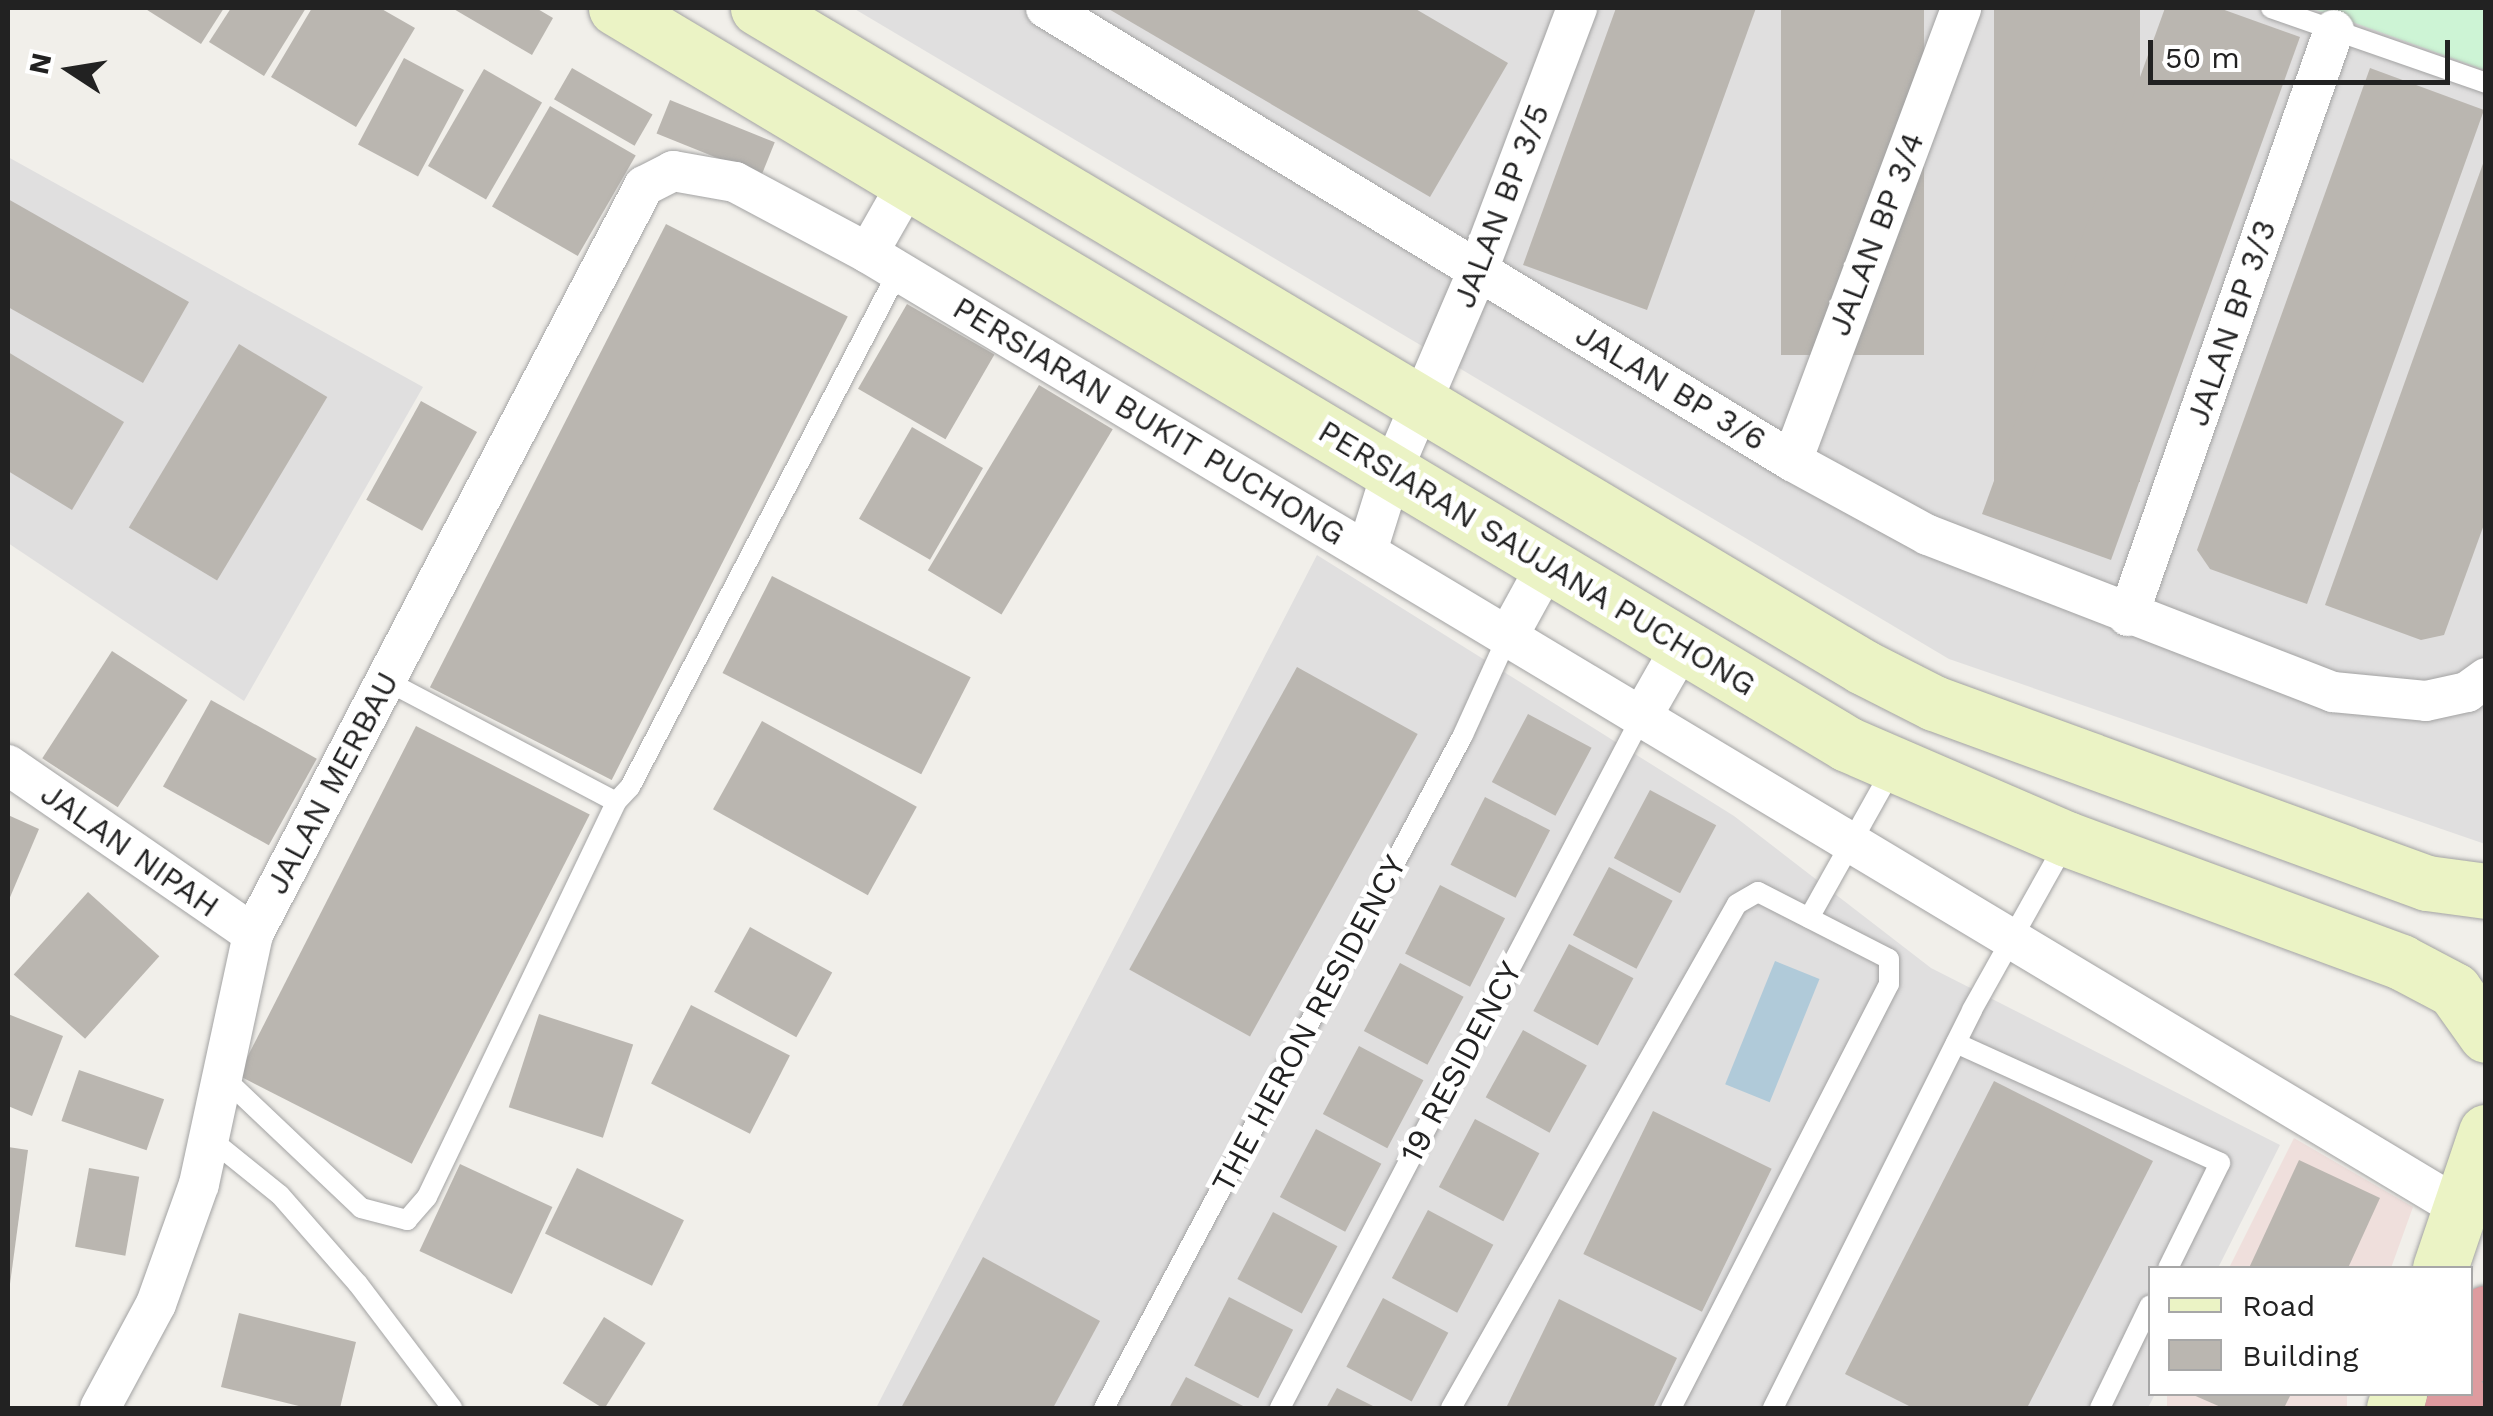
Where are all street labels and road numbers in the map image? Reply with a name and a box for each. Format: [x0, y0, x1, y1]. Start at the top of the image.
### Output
street label: JALAN BP 3/5 [1444, 98, 1558, 314]
street label: JALAN BP 3/4 [1819, 127, 1933, 341]
street label: JALAN BP 3/3 [2178, 215, 2284, 431]
street label: PERSIARAN BUKIT PUCHONG [946, 288, 1352, 554]
street label: JALAN BP 3/6 [1569, 315, 1773, 459]
street label: PERSIARAN SAUJANA PUCHONG [1311, 412, 1763, 704]
street label: JALAN MERBAU [257, 665, 407, 901]
street label: JALAN NIPAH [34, 774, 226, 926]
street label: THE HERON RESIDENCY [1204, 849, 1414, 1199]
street label: 19 RESIDENCY [1392, 955, 1530, 1169]

